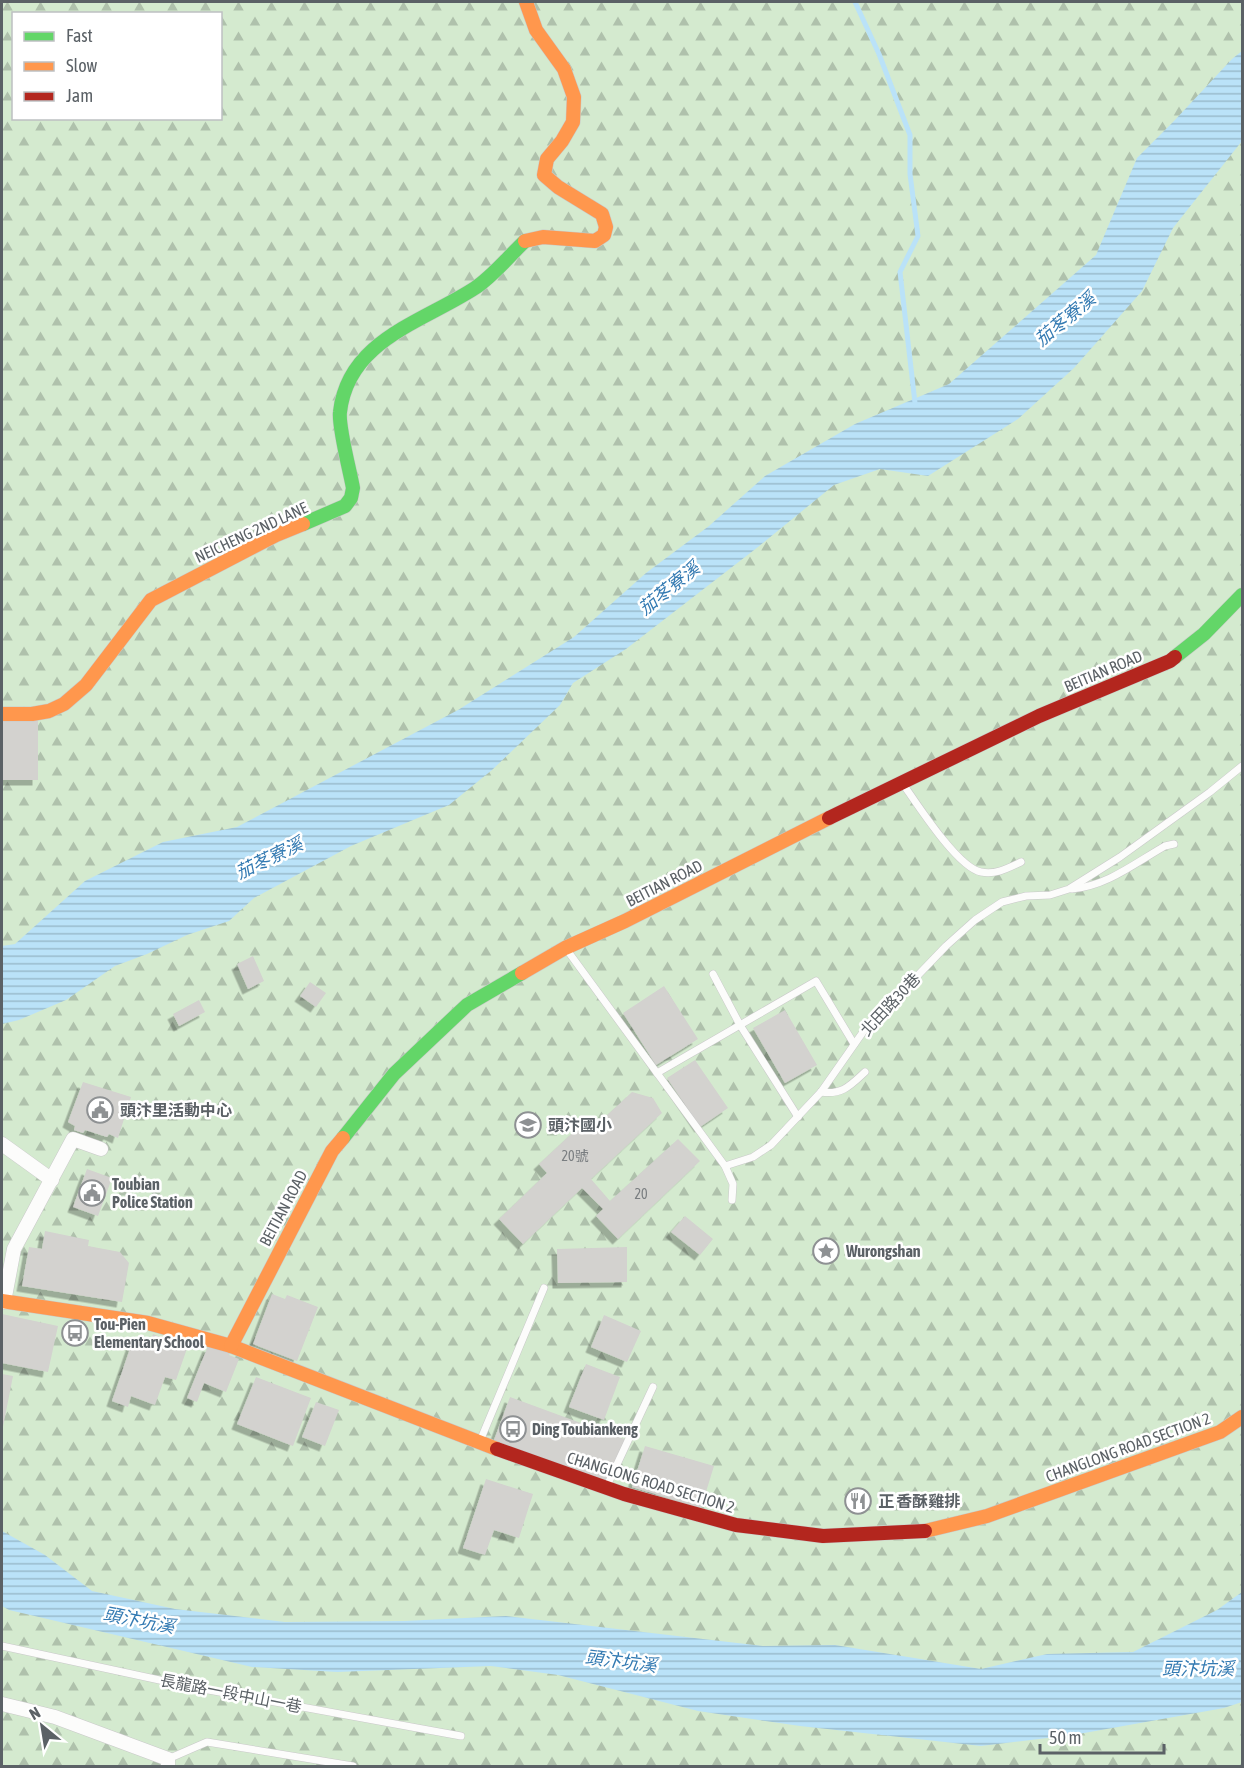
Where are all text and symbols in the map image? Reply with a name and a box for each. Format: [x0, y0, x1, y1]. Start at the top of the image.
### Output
legend [12, 12, 222, 120]
text: Fast [66, 25, 93, 46]
text: Slow [66, 55, 97, 76]
text: Jam [66, 85, 93, 106]
water label: 茄苳寮溪 [1031, 286, 1102, 350]
street label: NEICHENG 2ND LANE [192, 498, 310, 566]
water label: 茄苳寮溪 [634, 555, 706, 619]
street label: BEITIAN ROAD [1061, 646, 1145, 696]
water label: 茄苳寮溪 [232, 831, 309, 883]
street label: BEITIAN ROAD [623, 856, 705, 910]
street label: 北田路30巷 [856, 969, 924, 1039]
public building icon: 頭汴里活動中心 [85, 1095, 115, 1125]
place label: 頭汴里活動中心 [120, 1101, 232, 1119]
school or university icon: 頭汴國小 [513, 1110, 543, 1140]
place label: 頭汴國小 [548, 1116, 612, 1134]
house number: 20號 [561, 1148, 589, 1164]
street label: BEITIAN ROAD [256, 1167, 310, 1249]
place label: Toubian Police Station [112, 1175, 193, 1211]
public building icon: Toubian Police Station [77, 1178, 107, 1208]
house number: 20 [634, 1186, 648, 1202]
place icon: Wurongshan [811, 1236, 841, 1266]
place label: Wurongshan [845, 1242, 921, 1260]
place label: Tou-Pien Elementary School [94, 1315, 205, 1351]
bus stop icon: Tou-Pien Elementary School [60, 1318, 90, 1348]
street label: CHANGLONG ROAD SECTION 2 [1043, 1409, 1213, 1485]
bus stop icon: Ding Toubiankeng [498, 1414, 528, 1444]
place label: Ding Toubiankeng [532, 1420, 638, 1438]
street label: CHANGLONG ROAD SECTION 2 [565, 1448, 737, 1516]
restaurant icon: 正 香酥雞排 [843, 1486, 873, 1516]
place label: 正 香酥雞排 [878, 1492, 960, 1510]
water label: 頭汴坑溪 [102, 1603, 179, 1638]
water label: 頭汴坑溪 [584, 1646, 661, 1676]
water label: 頭汴坑溪 [1162, 1658, 1237, 1679]
street label: 長龍路一段中山一巷 [159, 1670, 303, 1716]
north arrow [12, 1696, 72, 1756]
text: N [26, 1703, 43, 1723]
scale bar [1040, 1717, 1164, 1755]
text: 50 m [1049, 1727, 1081, 1748]

